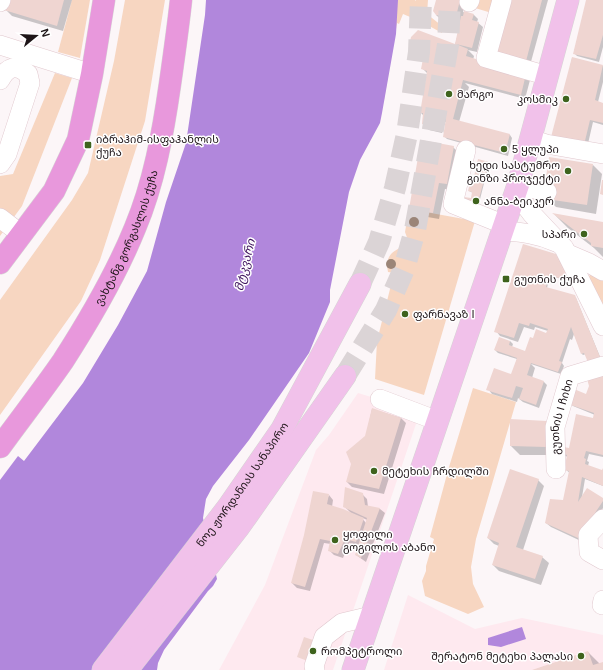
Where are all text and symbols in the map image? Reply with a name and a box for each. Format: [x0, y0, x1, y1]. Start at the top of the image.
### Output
north arrow [16, 16, 56, 56]
text: N [39, 27, 52, 39]
place label: მარგო [457, 88, 494, 101]
marker: მარგო [444, 89, 454, 99]
place label: კოსმიკ [517, 93, 558, 106]
marker: კოსმიკ [561, 94, 571, 104]
place label: იბრაჰიმ-ისფაჰანლის ქუჩა [96, 133, 219, 159]
marker: იბრაჰიმ-ისფაჰანლის ქუჩა [83, 140, 93, 150]
place label: 5 ყლუპი [512, 143, 559, 156]
marker: 5 ყლუპი [499, 144, 509, 154]
place label: ხედი სასტუმრო გინზი პროჯექტი [467, 159, 560, 185]
marker: ხედი სასტუმრო გინზი პროჯექტი [563, 166, 573, 176]
street label: ვახტანგ გორგასლის ქუჩა [92, 169, 160, 308]
place label: ანნა-ბეიკერ [484, 195, 554, 208]
marker: ანნა-ბეიკერ [471, 196, 481, 206]
place label: სპარი [542, 228, 576, 240]
marker: სპარი [579, 229, 589, 239]
water label: მტკვარი [232, 237, 258, 292]
place label: გუთნის ქუჩა [514, 273, 585, 286]
marker: გუთნის ქუჩა [501, 274, 511, 284]
place label: ფარნავაზ I [413, 308, 474, 321]
marker: ფარნავაზ I [400, 309, 410, 319]
street label: გუთნის I ჩიხი [549, 378, 575, 455]
street label: ნოე ჟორდანიას სანაპირო [194, 420, 290, 549]
place label: მეტეხის ჩრდილში [382, 465, 489, 478]
marker: მეტეხის ჩრდილში [369, 466, 379, 476]
place label: ყოფილი გოგილოს აბანო [343, 528, 436, 554]
marker: ყოფილი გოგილოს აბანო [330, 535, 340, 545]
place label: რომპეტროლი [321, 645, 402, 658]
marker: რომპეტროლი [308, 646, 318, 656]
place label: შერატონ მეტეხი პალასი [431, 650, 573, 663]
marker: შერატონ მეტეხი პალასი [576, 651, 586, 661]

